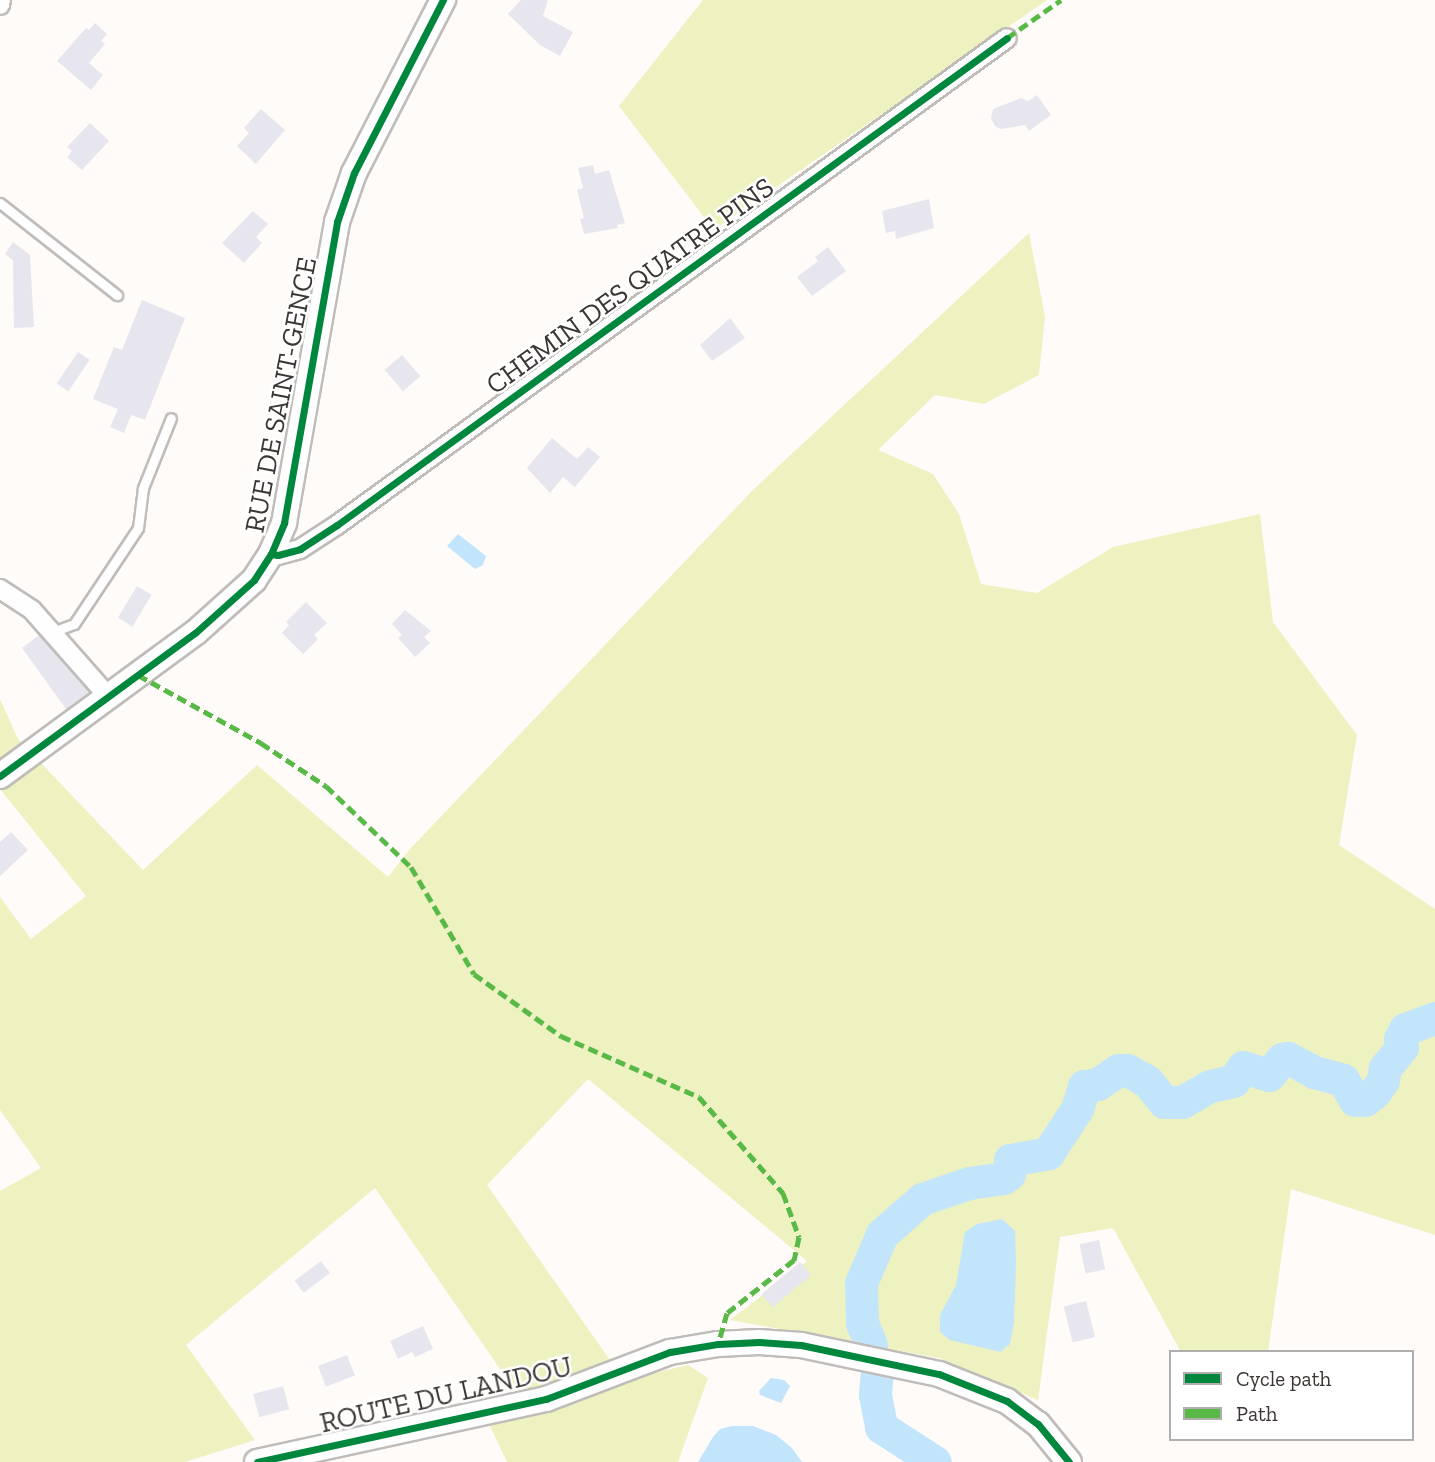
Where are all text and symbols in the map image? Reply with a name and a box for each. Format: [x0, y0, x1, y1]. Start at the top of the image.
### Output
street label: CHEMIN DES QUATRE PINS [480, 170, 780, 402]
street label: RUE DE SAINT-GENCE [238, 254, 324, 536]
street label: ROUTE DU LANDOU [317, 1350, 575, 1440]
legend [1169, 1350, 1414, 1441]
text: Cycle path [1236, 1366, 1331, 1391]
text: Path [1236, 1401, 1278, 1426]

